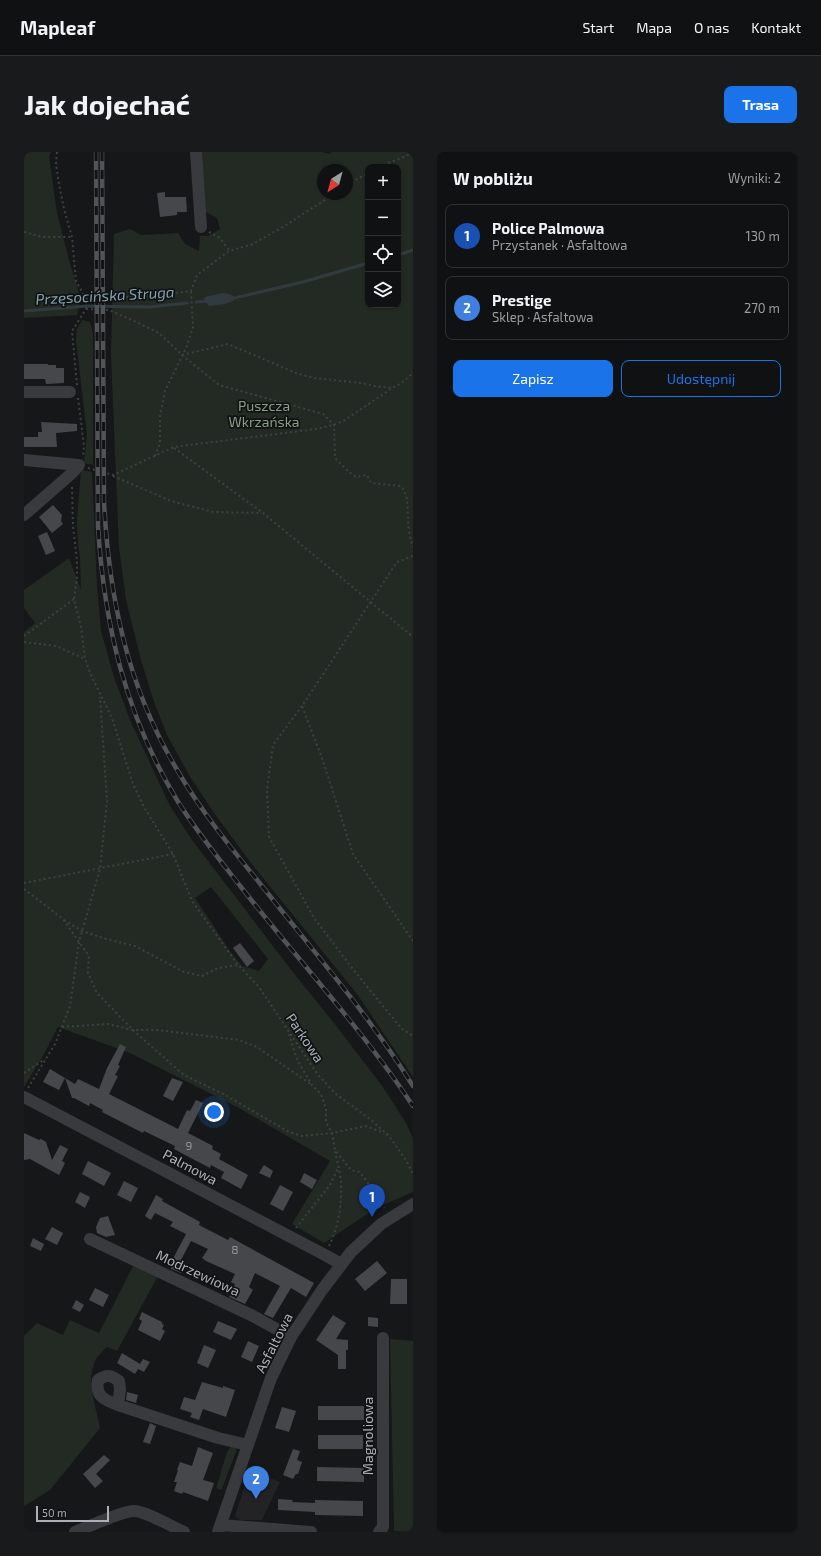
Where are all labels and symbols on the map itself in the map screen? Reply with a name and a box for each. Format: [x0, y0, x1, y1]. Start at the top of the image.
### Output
north arrow [317, 164, 353, 200]
water label: Przęsocińska Struga [35, 282, 175, 308]
park label: Puszcza Wkrzańska [229, 397, 299, 430]
street label: Parkowa [283, 1010, 328, 1065]
your location [204, 1102, 224, 1122]
house number: 9 [186, 1138, 193, 1152]
street label: Palmowa [160, 1145, 220, 1188]
pin: 1 [359, 1184, 385, 1217]
house number: 8 [231, 1242, 239, 1256]
street label: Modrzewiowa [154, 1246, 243, 1299]
street label: Asfaltowa [251, 1310, 296, 1376]
street label: Magnoliowa [359, 1397, 376, 1475]
pin: 2 [243, 1466, 269, 1499]
scale bar [36, 1504, 109, 1523]

